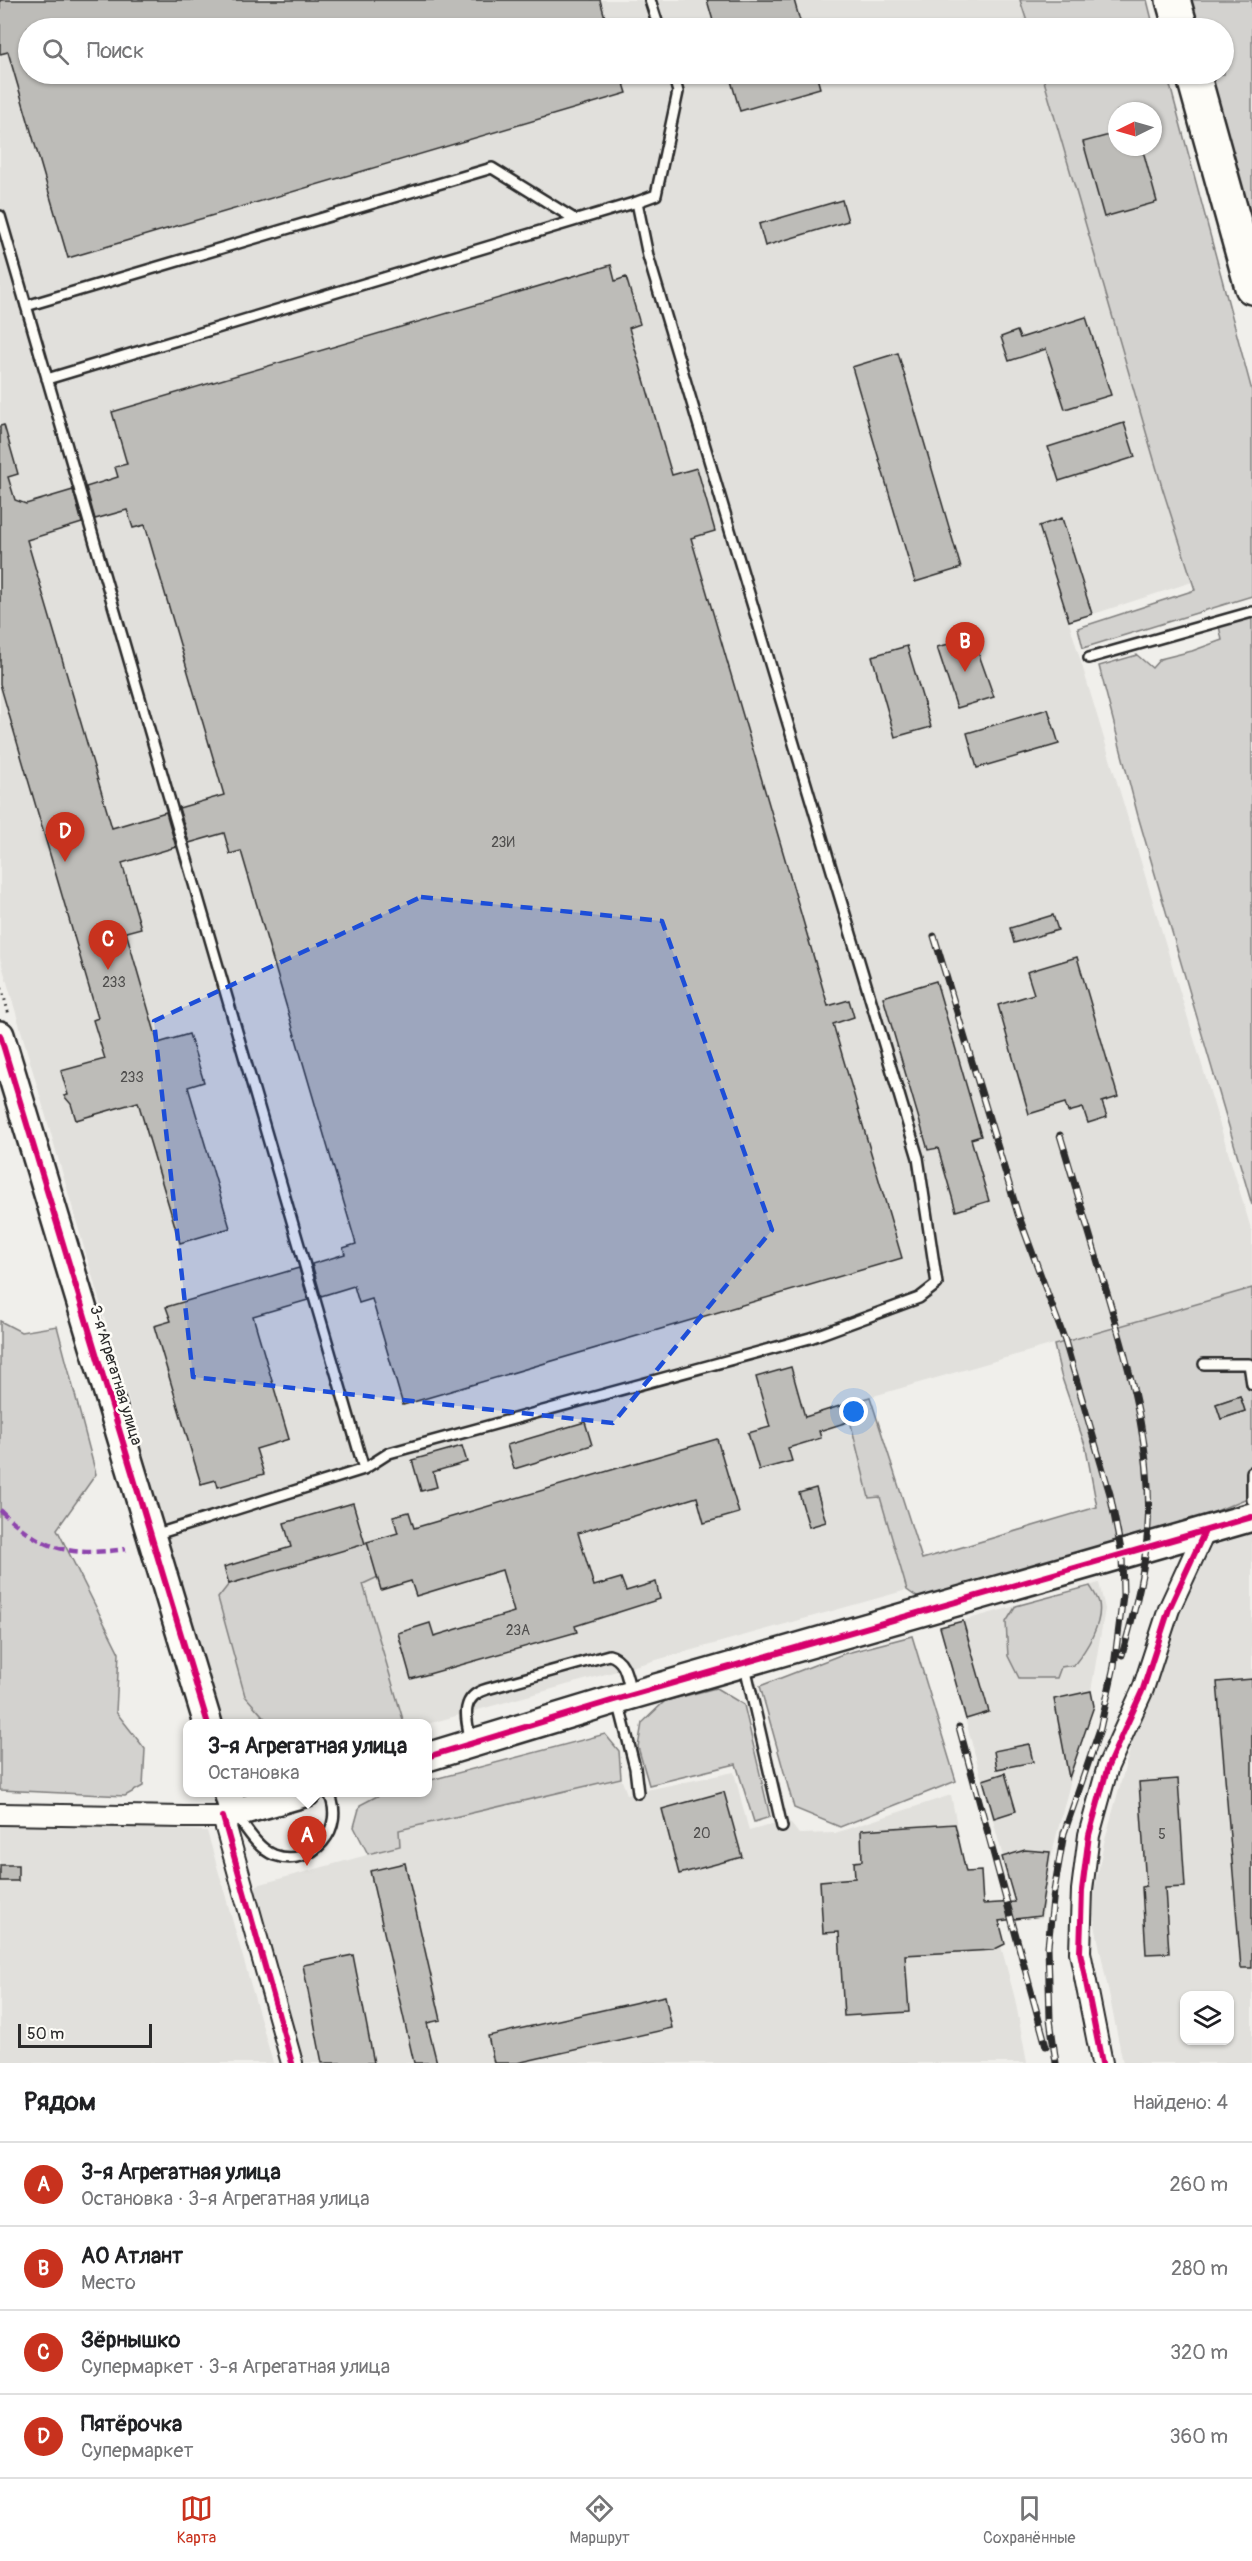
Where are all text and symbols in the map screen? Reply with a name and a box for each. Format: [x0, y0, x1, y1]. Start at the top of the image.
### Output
search box [18, 18, 1234, 84]
icon: search [39, 35, 72, 68]
text: Поиск [87, 37, 144, 65]
north arrow [1108, 102, 1162, 156]
pin: B [946, 622, 984, 672]
pin: D [46, 812, 84, 862]
house number: 23И [491, 834, 515, 851]
pin: C [88, 920, 128, 970]
house number: 23З [102, 974, 126, 991]
house number: 23З [120, 1069, 144, 1086]
street label: 3-я Агрегатная улица [85, 1303, 147, 1448]
your location [839, 1397, 868, 1426]
house number: 23А [506, 1622, 530, 1639]
popup [183, 1719, 432, 1797]
text: 3-я Агрегатная улица [208, 1732, 407, 1760]
text: Остановка [208, 1760, 300, 1785]
pin: A [288, 1816, 326, 1866]
house number: 20 [693, 1825, 711, 1842]
house number: 5 [1158, 1826, 1166, 1843]
map controls [1180, 1991, 1234, 2045]
button: layers [1180, 1991, 1234, 2045]
scale bar [18, 2021, 152, 2048]
text: 50 m [27, 2024, 64, 2044]
text: Рядом [24, 2086, 96, 2118]
text: Найдено: 4 [1133, 2090, 1228, 2115]
text: 3-я Агрегатная улица [81, 2158, 281, 2186]
text: A [37, 2172, 50, 2197]
text: 260 m [1169, 2172, 1228, 2197]
text: Остановка · 3-я Агрегатная улица [81, 2186, 370, 2211]
text: АО Атлант [81, 2242, 183, 2270]
text: B [38, 2256, 49, 2281]
text: 280 m [1171, 2256, 1228, 2281]
text: Место [81, 2270, 136, 2295]
text: Зёрнышко [81, 2326, 180, 2354]
text: C [37, 2340, 50, 2365]
text: 320 m [1170, 2340, 1228, 2365]
text: Супермаркет · 3-я Агрегатная улица [81, 2354, 390, 2379]
text: Пятёрочка [81, 2410, 182, 2438]
text: D [37, 2424, 50, 2449]
text: 360 m [1169, 2424, 1228, 2449]
text: Супермаркет [81, 2438, 193, 2463]
tab: Карта [177, 2492, 216, 2548]
tab: Маршрут [570, 2492, 630, 2548]
tab: Сохранённые [983, 2492, 1075, 2548]

